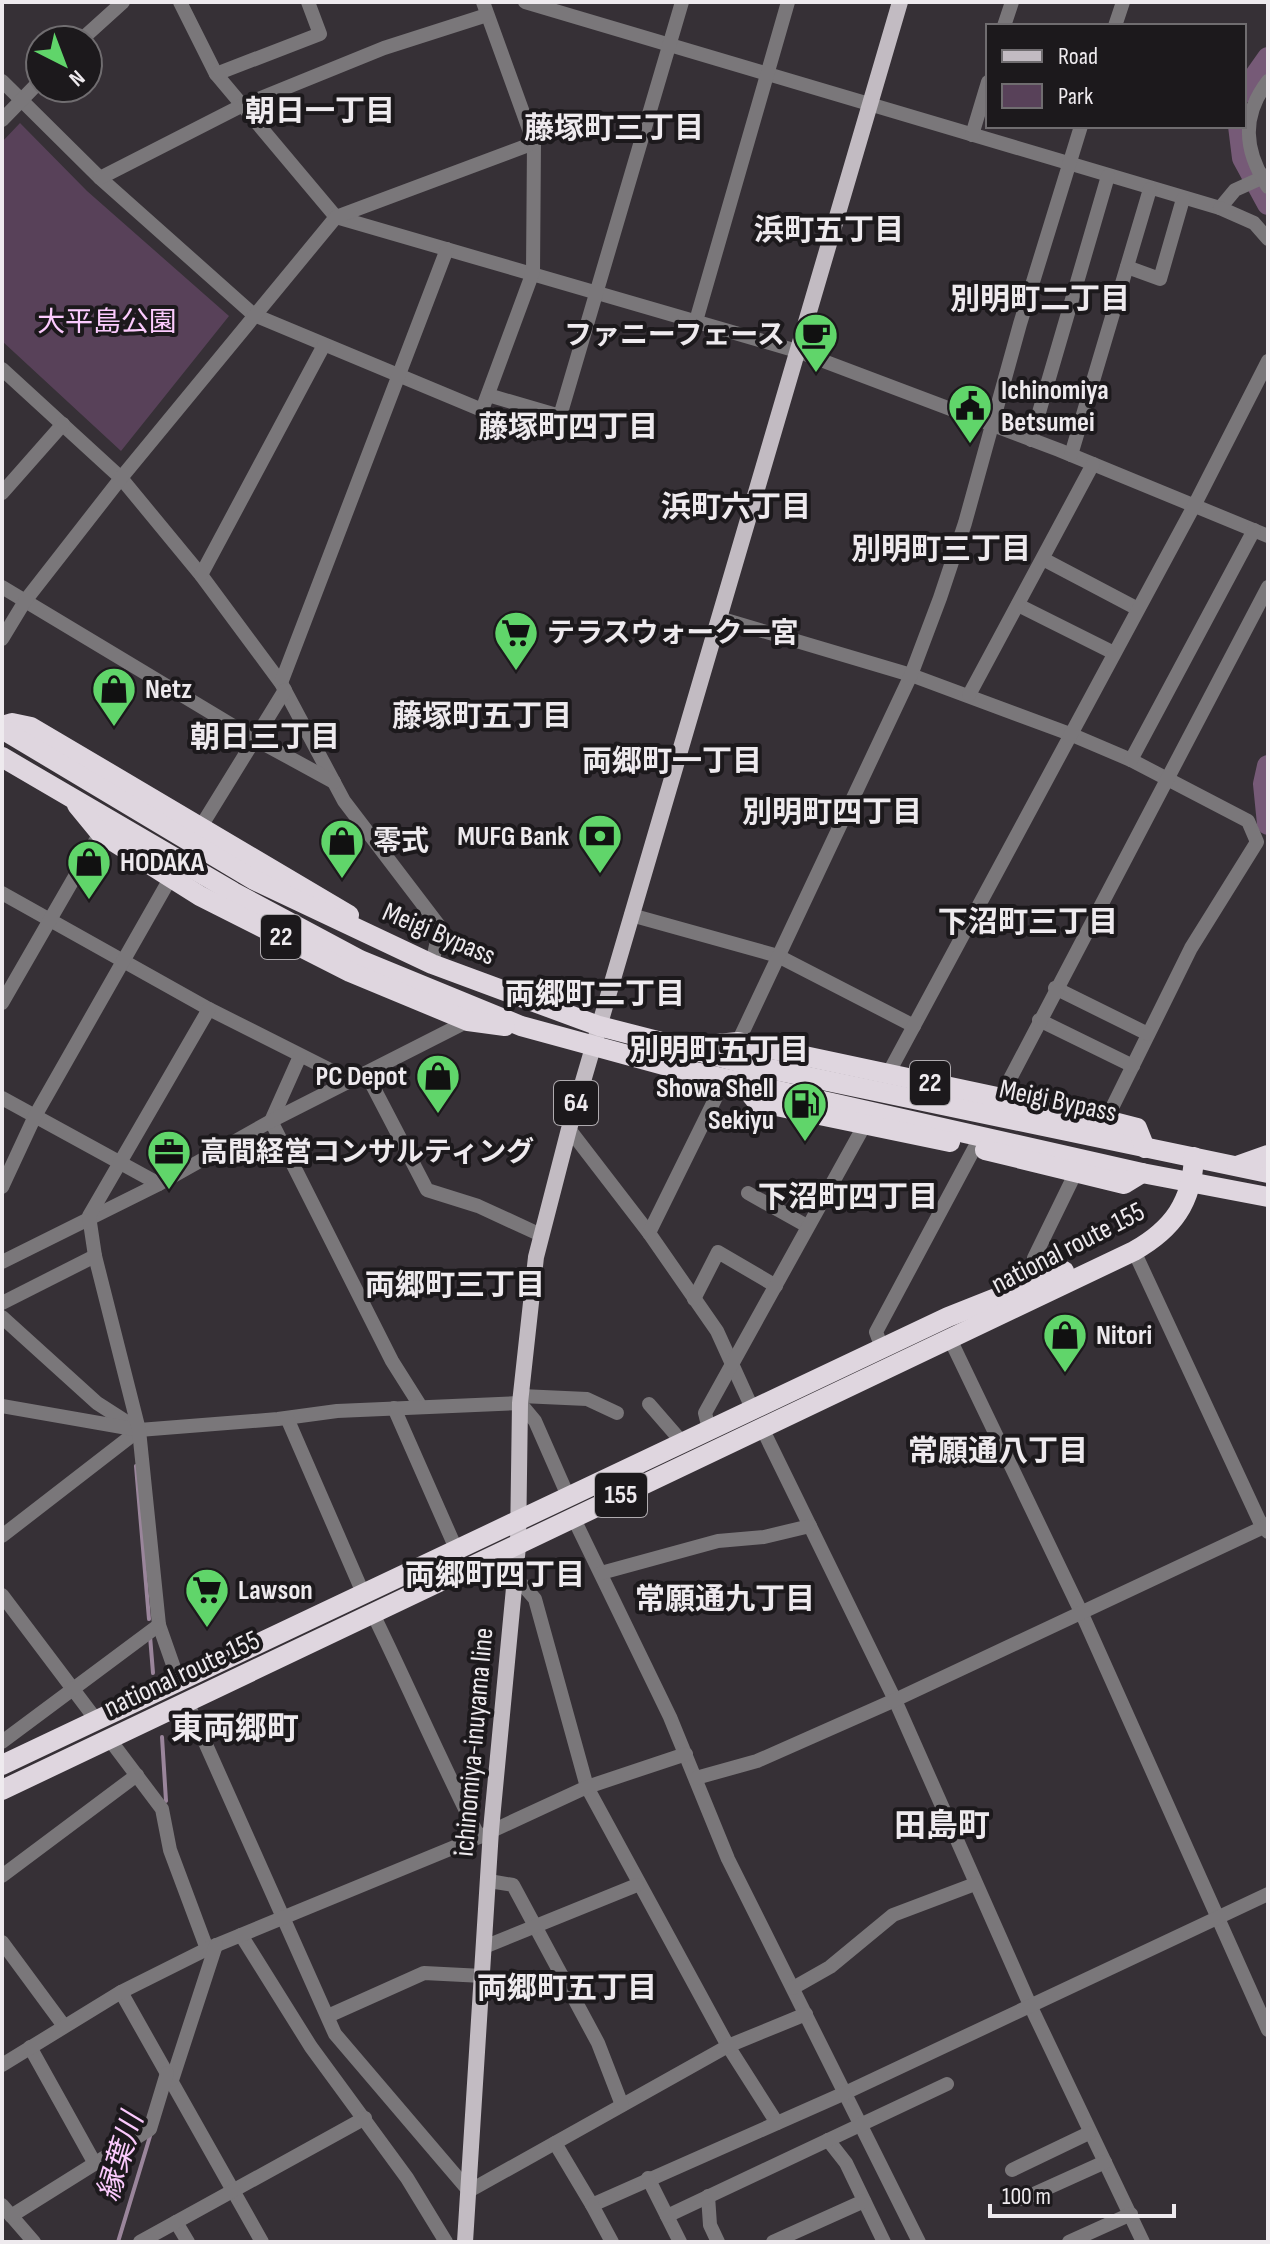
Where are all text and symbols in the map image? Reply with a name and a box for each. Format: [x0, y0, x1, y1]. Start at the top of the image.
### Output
north arrow [24, 24, 104, 104]
legend [986, 24, 1246, 128]
text: Road [1058, 42, 1098, 71]
text: N [63, 64, 90, 92]
text: Park [1058, 82, 1093, 111]
district label: 朝日一丁目 [245, 94, 395, 130]
district label: 藤塚町三丁目 [524, 111, 704, 147]
district label: 浜町五丁目 [754, 213, 904, 249]
district label: 別明町二丁目 [950, 282, 1130, 318]
park label: 大平島公園 [37, 306, 177, 339]
cafe icon: ファニーフェース [792, 311, 840, 374]
place label: ファニーフェース [564, 319, 785, 352]
place label: Ichinomiya Betsumei [1001, 374, 1109, 439]
public building icon: Ichinomiya Betsumei [946, 382, 994, 445]
district label: 藤塚町四丁目 [478, 410, 658, 446]
district label: 浜町六丁目 [661, 490, 811, 526]
district label: 別明町三丁目 [851, 532, 1031, 568]
supermarket icon: テラスウォーク一宮 [492, 609, 540, 672]
place label: テラスウォーク一宮 [547, 617, 798, 650]
shop icon: Netz [90, 665, 138, 728]
place label: Netz [145, 673, 192, 706]
district label: 藤塚町五丁目 [392, 699, 572, 735]
district label: 朝日三丁目 [190, 720, 340, 756]
district label: 両郷町一丁目 [582, 744, 762, 780]
district label: 別明町四丁目 [742, 795, 922, 831]
bank icon: MUFG Bank [576, 812, 624, 875]
shop icon: 零式 [318, 817, 366, 880]
place label: MUFG Bank [457, 820, 569, 853]
place label: 零式 [373, 825, 429, 858]
shop icon: HODAKA [65, 838, 113, 901]
place label: HODAKA [120, 846, 205, 879]
street label: Meigi Bypass [378, 896, 500, 972]
district label: 下沼町三丁目 [938, 905, 1118, 941]
road number: 22 [261, 915, 301, 959]
district label: 両郷町二丁目 [505, 977, 685, 1013]
district label: 別明町五丁目 [629, 1033, 809, 1069]
shop icon: PC Depot [414, 1052, 462, 1115]
place label: PC Depot [316, 1060, 407, 1093]
road number: 22 [910, 1061, 950, 1105]
place label: Showa Shell Sekiyu [656, 1072, 774, 1137]
street label: Meigi Bypass [996, 1072, 1120, 1130]
fuel station icon: Showa Shell Sekiyu [781, 1080, 829, 1143]
road number: 64 [554, 1081, 598, 1125]
office icon: 高間経営コンサルティング [145, 1128, 193, 1191]
place label: 高間経営コンサルティング [200, 1136, 534, 1169]
district label: 下沼町四丁目 [758, 1180, 938, 1216]
street label: national route 155 [986, 1195, 1150, 1301]
district label: 両郷町三丁目 [365, 1268, 545, 1304]
shop icon: Nitori [1041, 1311, 1089, 1374]
place label: Nitori [1096, 1319, 1152, 1352]
district label: 常願通八丁目 [908, 1434, 1088, 1470]
road number: 155 [595, 1473, 647, 1517]
district label: 両郷町四丁目 [405, 1558, 585, 1594]
supermarket icon: Lawson [183, 1566, 231, 1629]
place label: Lawson [238, 1574, 313, 1607]
district label: 常願通九丁目 [635, 1582, 815, 1618]
street label: national route 155 [99, 1624, 265, 1724]
street label: ichinomiya-inuyama line [448, 1626, 500, 1858]
district label: 東両郷町 [171, 1710, 299, 1749]
district label: 田島町 [894, 1807, 990, 1846]
district label: 両郷町五丁目 [477, 1971, 657, 2007]
water label: 縁葉川 [91, 2106, 152, 2205]
scale bar [990, 2168, 1174, 2218]
text: 100 m [1002, 2182, 1051, 2211]

